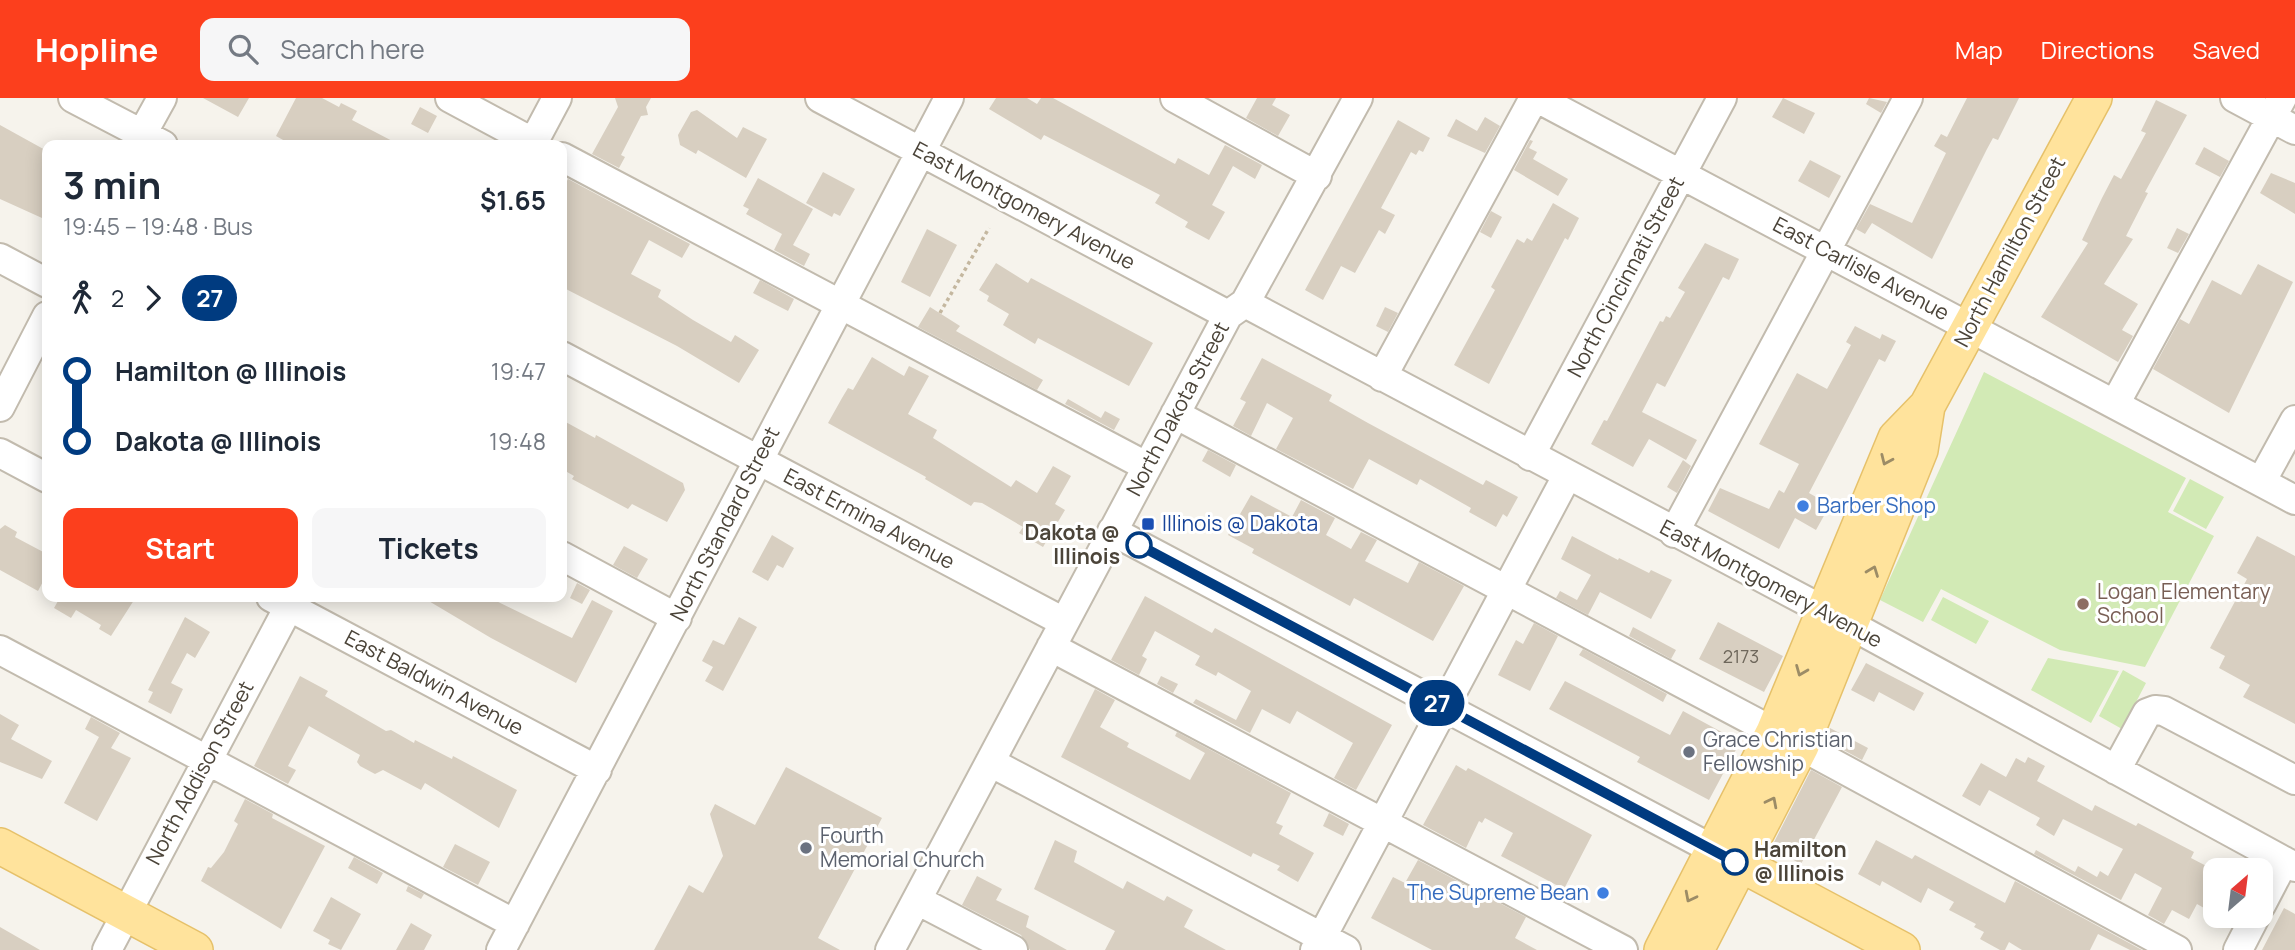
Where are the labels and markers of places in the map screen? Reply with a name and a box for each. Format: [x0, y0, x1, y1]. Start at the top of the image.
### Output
place label: Barber Shop [1817, 491, 1936, 519]
marker: Barber Shop [1795, 498, 1811, 514]
place label: Illinois @ Dakota [1162, 509, 1318, 537]
marker: Illinois @ Dakota [1140, 516, 1156, 532]
place label: Dakota @ Illinois [1025, 518, 1120, 570]
marker: Dakota @ Illinois [1126, 532, 1152, 558]
place label: Logan Elementary School [2097, 577, 2271, 629]
marker: Logan Elementary School [2075, 596, 2091, 612]
place label: Grace Christian Fellowship [1703, 725, 1853, 777]
marker: Grace Christian Fellowship [1681, 744, 1697, 760]
place label: Fourth Memorial Church [820, 821, 984, 873]
place label: Hamilton @ Illinois [1754, 835, 1847, 887]
marker: Fourth Memorial Church [798, 840, 814, 856]
marker: Hamilton @ Illinois [1722, 849, 1748, 875]
place label: The Supreme Bean [1407, 878, 1589, 906]
marker: The Supreme Bean [1595, 885, 1611, 901]

